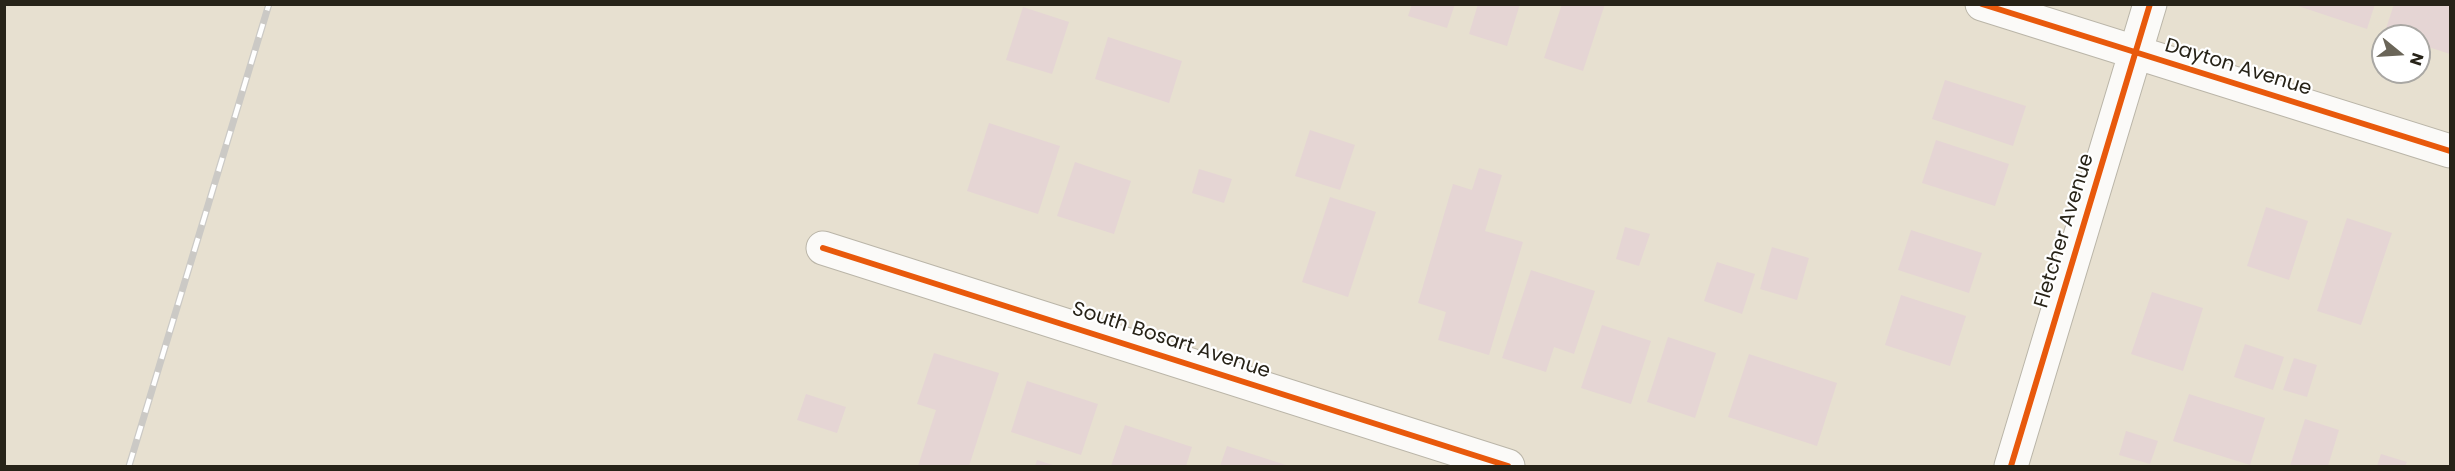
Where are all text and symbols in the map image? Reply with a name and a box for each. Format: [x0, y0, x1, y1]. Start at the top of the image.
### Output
north arrow [2371, 24, 2431, 84]
street label: Dayton Avenue [2162, 34, 2314, 102]
text: N [2404, 50, 2429, 68]
street label: Fletcher Avenue [2030, 151, 2100, 311]
street label: South Bosart Avenue [1069, 298, 1273, 384]

